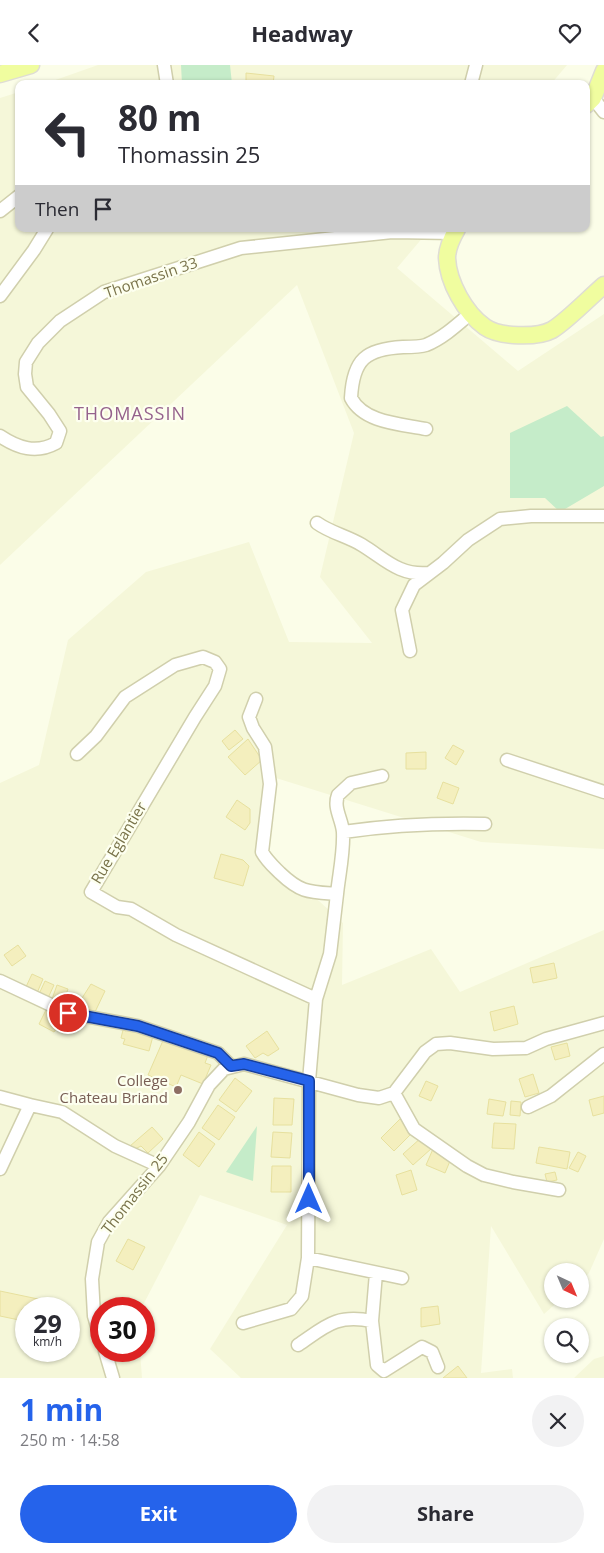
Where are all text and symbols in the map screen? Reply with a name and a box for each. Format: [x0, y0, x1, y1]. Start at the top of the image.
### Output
text: Headway [251, 18, 353, 48]
icon: back [20, 19, 48, 47]
icon: heart [556, 19, 584, 47]
text: 80 m [118, 94, 201, 141]
icon: left [35, 100, 100, 165]
text: Thomassin 25 [118, 139, 260, 169]
icon: arrive [89, 195, 117, 223]
text: Then [35, 196, 79, 222]
street label: Thomassin 33 [102, 252, 200, 302]
district label: THOMASSIN [74, 401, 186, 425]
street label: Rue Eglantier [86, 798, 150, 887]
pin [47, 992, 89, 1034]
icon: arrive [54, 999, 82, 1027]
place label: College Chateau Briand [59, 1070, 168, 1107]
marker: College Chateau Briand [172, 1084, 184, 1096]
street label: Thomassin 25 [96, 1149, 172, 1238]
position arrow [282, 1172, 334, 1224]
north arrow [544, 1263, 589, 1307]
map controls [544, 1263, 589, 1363]
speed limit sign: 30 [90, 1297, 155, 1362]
text: 29 [33, 1306, 62, 1340]
button: search [544, 1318, 589, 1363]
text: km/h [33, 1333, 62, 1350]
text: 1 min [20, 1389, 103, 1430]
button: close [532, 1395, 584, 1447]
text: 250 m · 14:58 [20, 1429, 120, 1451]
button: Exit [20, 1485, 297, 1543]
button: Share [307, 1485, 584, 1543]

